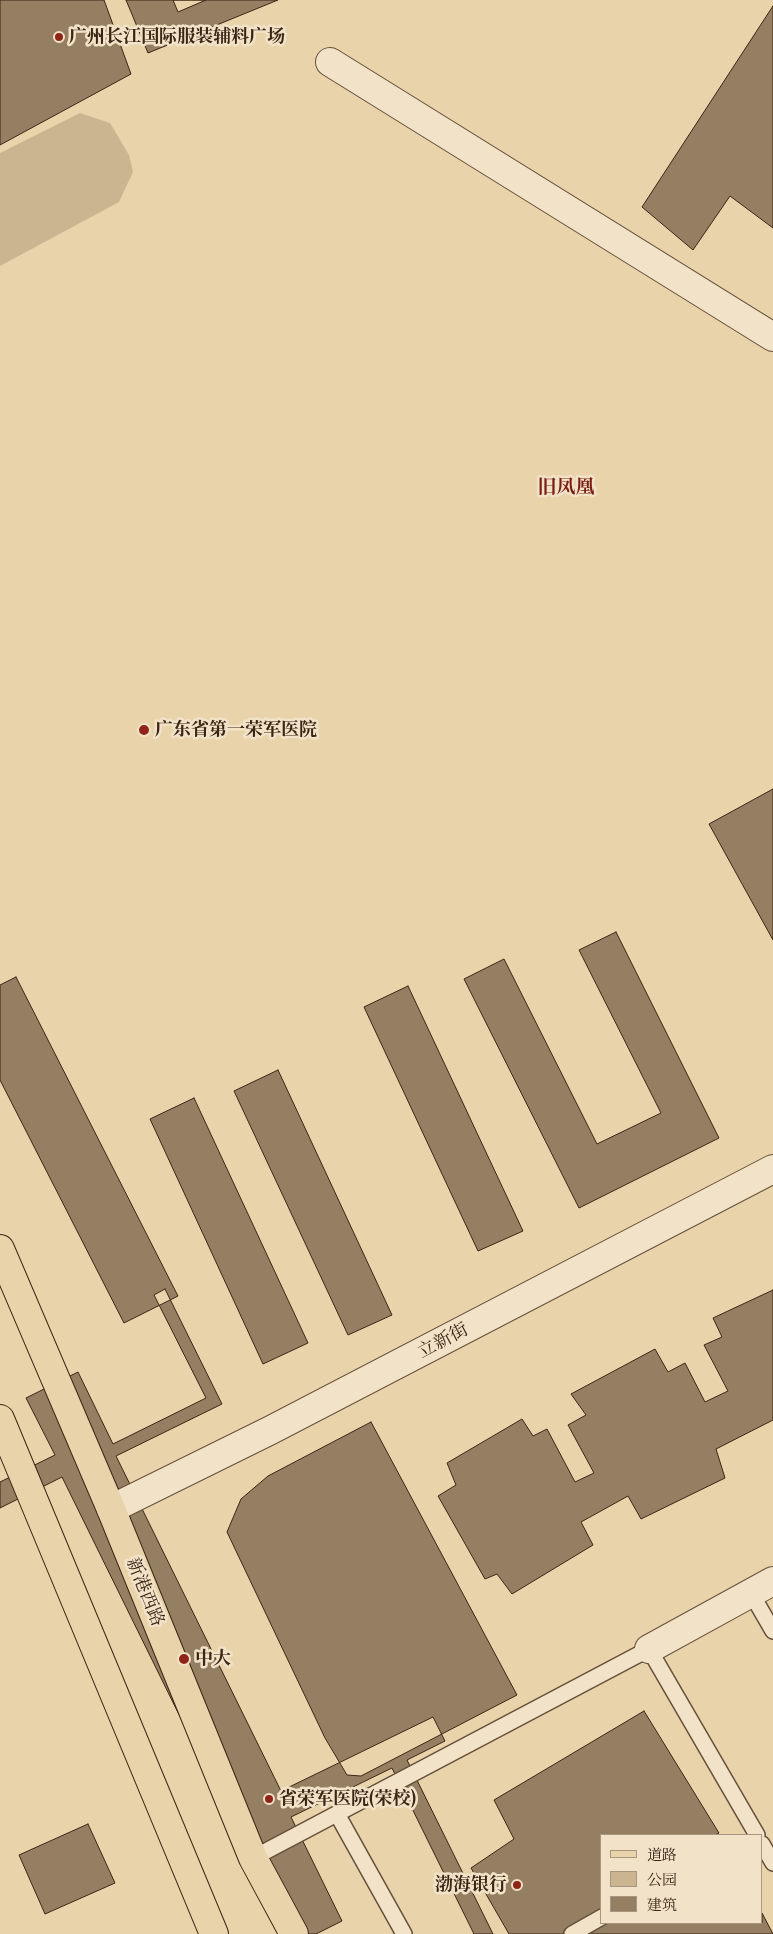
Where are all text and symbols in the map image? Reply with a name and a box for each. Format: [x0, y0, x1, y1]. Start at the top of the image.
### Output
place label: 广州长江国际服装辅料广场 [69, 26, 285, 48]
marker: 广州长江国际服装辅料广场 [53, 31, 65, 43]
district label: 旧凤凰 [538, 477, 594, 499]
place label: 广东省第一荣军医院 [155, 719, 317, 741]
marker: 广东省第一荣军医院 [137, 723, 151, 737]
street label: 立新街 [414, 1319, 472, 1363]
street label: 新港西路 [122, 1555, 168, 1629]
place label: 中大 [195, 1648, 231, 1670]
marker: 中大 [177, 1652, 191, 1666]
place label: 省荣军医院(荣校) [279, 1788, 416, 1810]
marker: 省荣军医院(荣校) [263, 1793, 275, 1805]
legend [600, 1834, 763, 1924]
text: 道路 [647, 1845, 677, 1864]
text: 公园 [647, 1870, 677, 1889]
place label: 渤海银行 [435, 1874, 507, 1896]
marker: 渤海银行 [511, 1879, 523, 1891]
text: 建筑 [647, 1895, 677, 1914]

